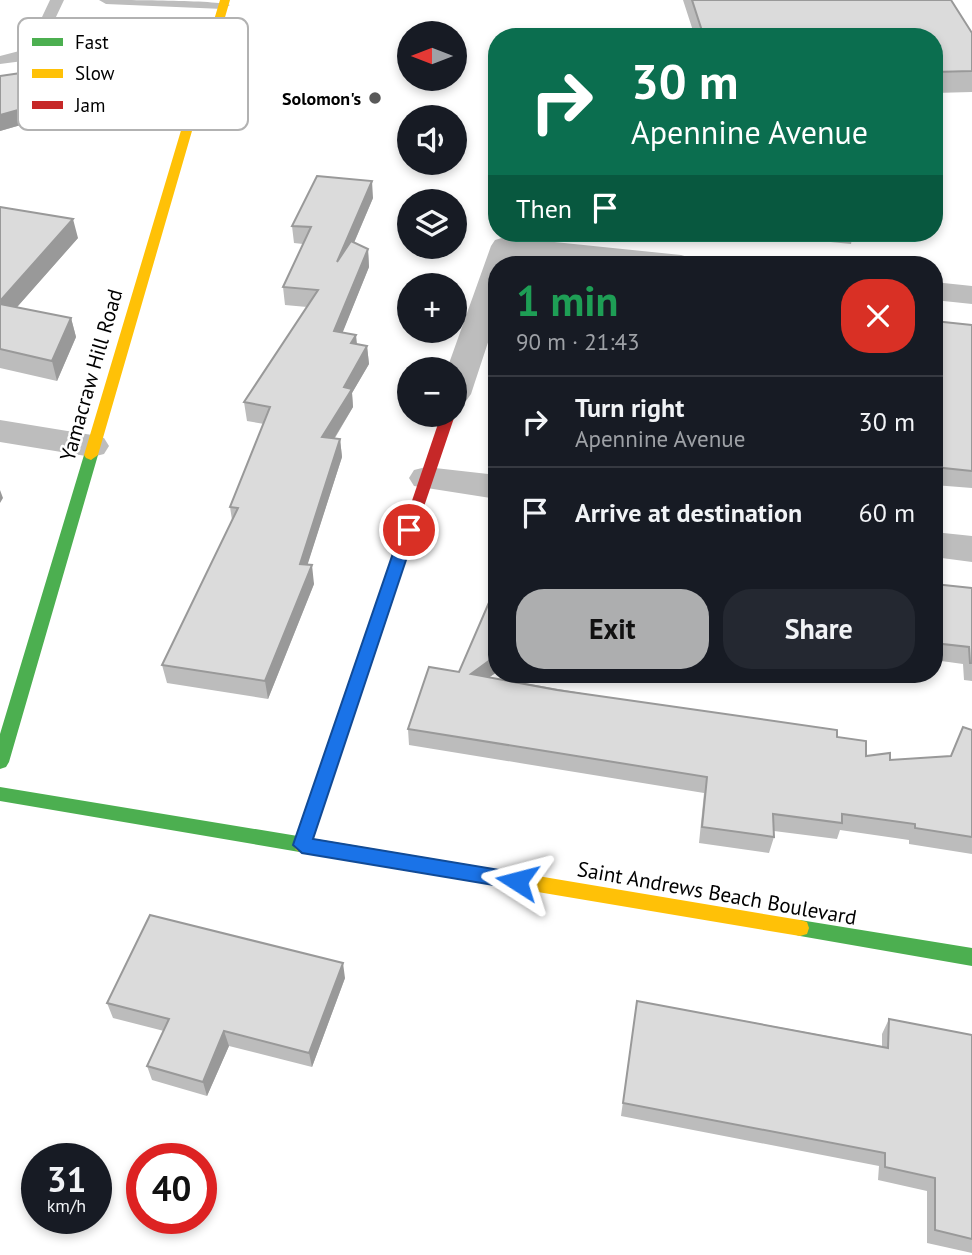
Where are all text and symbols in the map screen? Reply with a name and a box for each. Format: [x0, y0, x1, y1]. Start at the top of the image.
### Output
legend [18, 18, 248, 130]
north arrow [397, 21, 467, 91]
map controls [397, 21, 467, 427]
text: Fast [75, 30, 109, 54]
text: 30 m [631, 49, 738, 113]
icon: right [516, 56, 607, 147]
text: Slow [75, 61, 115, 85]
place label: Solomon's [282, 87, 361, 110]
marker: Solomon's [367, 90, 383, 106]
text: Jam [74, 93, 105, 117]
button: sound [397, 105, 467, 175]
text: Apennine Avenue [631, 111, 868, 153]
button: layers [397, 189, 467, 259]
icon: arrive [586, 189, 624, 227]
text: Then [516, 192, 572, 225]
button: + [397, 273, 467, 343]
text: 1 min [516, 273, 618, 328]
button: close [841, 279, 915, 353]
street label: Yamacraw Hill Road [54, 286, 128, 464]
text: 90 m · 21:43 [516, 327, 640, 356]
button: − [397, 357, 467, 427]
text: Turn right [575, 391, 684, 424]
icon: right [516, 403, 554, 441]
text: 30 m [859, 405, 915, 438]
text: Apennine Avenue [575, 424, 745, 453]
icon: arrive [516, 494, 554, 532]
text: Arrive at destination [575, 496, 802, 529]
text: 60 m [859, 496, 915, 529]
pin [379, 500, 439, 560]
icon: arrive [390, 511, 428, 549]
button: Exit [516, 589, 709, 669]
button: Share [723, 589, 915, 669]
position arrow [480, 844, 554, 918]
street label: Saint Andrews Beach Boulevard [575, 855, 859, 931]
speed limit sign: 40 [126, 1143, 217, 1234]
text: 31 [47, 1156, 86, 1202]
text: km/h [47, 1194, 86, 1217]

